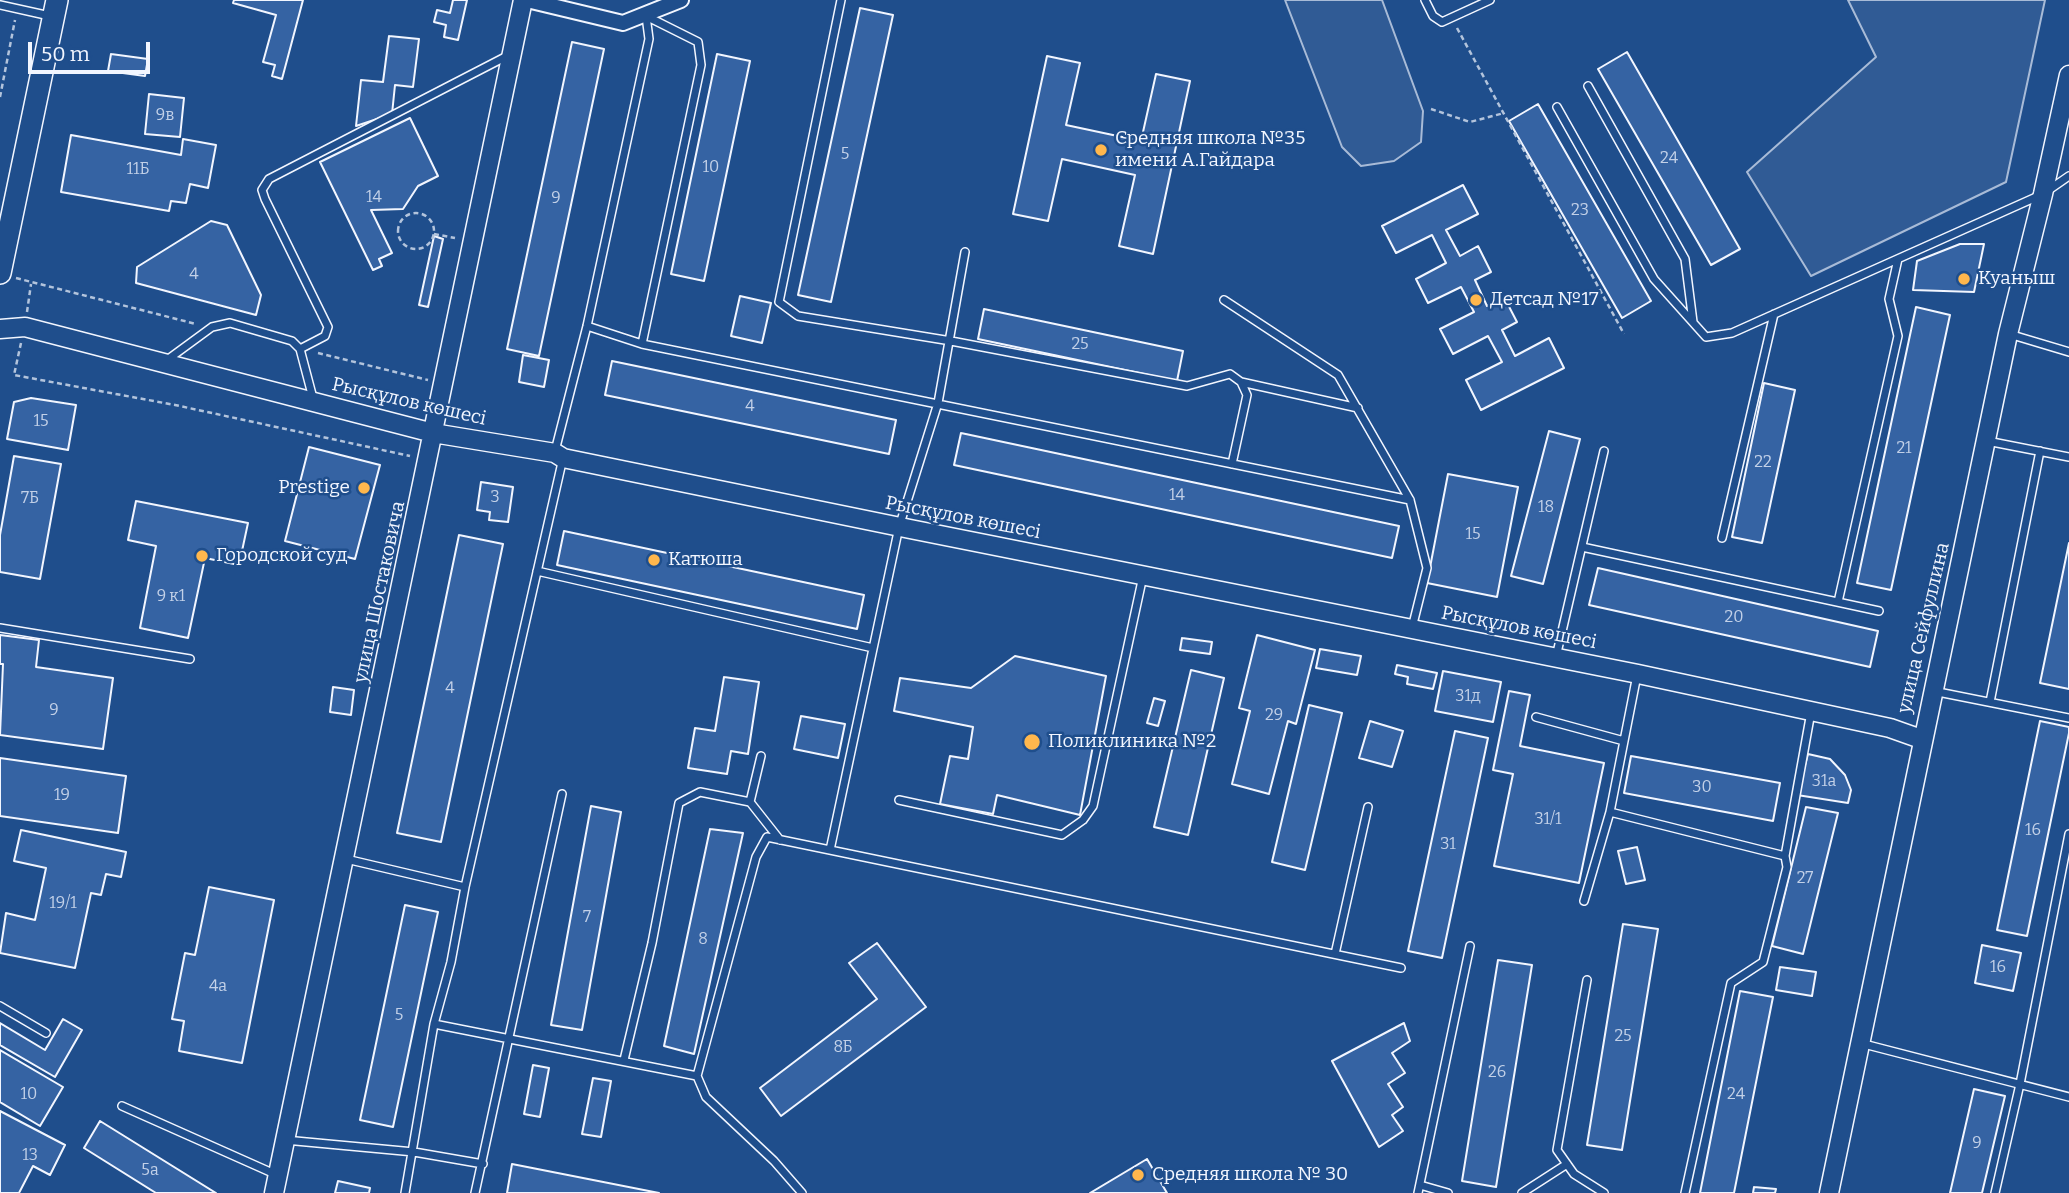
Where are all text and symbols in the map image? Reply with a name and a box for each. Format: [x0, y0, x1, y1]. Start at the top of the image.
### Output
scale bar [32, 28, 154, 72]
text: 50 m [41, 41, 90, 67]
house number: 9в [156, 106, 174, 126]
place label: Средняя школа №35 имени А.Гайдара [1115, 128, 1305, 172]
marker: Средняя школа №35 имени А.Гайдара [1093, 142, 1109, 158]
house number: 5 [841, 145, 849, 165]
house number: 24 [1660, 149, 1678, 169]
house number: 10 [703, 158, 719, 178]
house number: 11Б [126, 160, 150, 180]
house number: 14 [366, 188, 382, 208]
house number: 9 [551, 189, 561, 209]
house number: 23 [1571, 201, 1589, 221]
house number: 4 [189, 265, 199, 285]
place label: Куаныш [1978, 268, 2055, 290]
marker: Куаныш [1956, 271, 1972, 287]
place label: Детсад №17 [1490, 289, 1599, 311]
marker: Детсад №17 [1468, 292, 1484, 308]
house number: 25 [1071, 335, 1089, 355]
street label: Рысқұлов көшесі [330, 373, 488, 431]
house number: 4 [745, 397, 755, 417]
house number: 15 [33, 412, 49, 432]
house number: 21 [1896, 439, 1912, 459]
house number: 22 [1754, 453, 1772, 473]
place label: Prestige [278, 477, 350, 499]
marker: Prestige [356, 480, 372, 496]
house number: 14 [1169, 486, 1185, 506]
house number: 3 [490, 488, 500, 508]
house number: 7Б [21, 489, 39, 509]
street label: Рысқұлов көшесі [883, 492, 1043, 544]
house number: 18 [1538, 498, 1554, 518]
street label: улица Шостаковича [350, 499, 410, 685]
house number: 15 [1465, 525, 1481, 545]
street label: улица Сейфуллина [1893, 540, 1955, 716]
place label: Городской суд [216, 545, 347, 567]
marker: Городской суд [194, 548, 210, 564]
place label: Катюша [668, 549, 743, 571]
marker: Катюша [646, 552, 662, 568]
house number: 9 к1 [157, 587, 185, 607]
street label: Рысқұлов көшесі [1439, 602, 1599, 654]
house number: 20 [1725, 608, 1743, 628]
house number: 4 [445, 679, 455, 699]
house number: 31д [1455, 687, 1481, 707]
house number: 9 [49, 701, 59, 721]
house number: 29 [1265, 706, 1283, 726]
place label: Поликлиника №2 [1048, 731, 1216, 753]
marker: Поликлиника №2 [1022, 732, 1042, 752]
house number: 31а [1812, 772, 1836, 792]
house number: 30 [1692, 778, 1712, 798]
house number: 19 [54, 786, 70, 806]
house number: 31/1 [1534, 810, 1562, 830]
house number: 16 [2025, 821, 2041, 841]
house number: 31 [1440, 835, 1456, 855]
house number: 27 [1797, 869, 1813, 889]
house number: 19/1 [49, 894, 77, 914]
house number: 7 [583, 908, 591, 928]
house number: 8 [698, 930, 708, 950]
house number: 16 [1990, 958, 2006, 978]
house number: 4а [209, 977, 227, 997]
house number: 5 [395, 1006, 403, 1026]
house number: 25 [1614, 1027, 1632, 1047]
house number: 8Б [833, 1038, 853, 1058]
house number: 26 [1488, 1063, 1506, 1083]
house number: 10 [21, 1085, 37, 1105]
house number: 24 [1727, 1085, 1745, 1105]
house number: 9 [1972, 1134, 1982, 1154]
house number: 13 [22, 1146, 38, 1166]
house number: 5а [141, 1161, 159, 1181]
place label: Средняя школа № 30 [1152, 1164, 1348, 1186]
marker: Средняя школа № 30 [1130, 1167, 1146, 1183]

